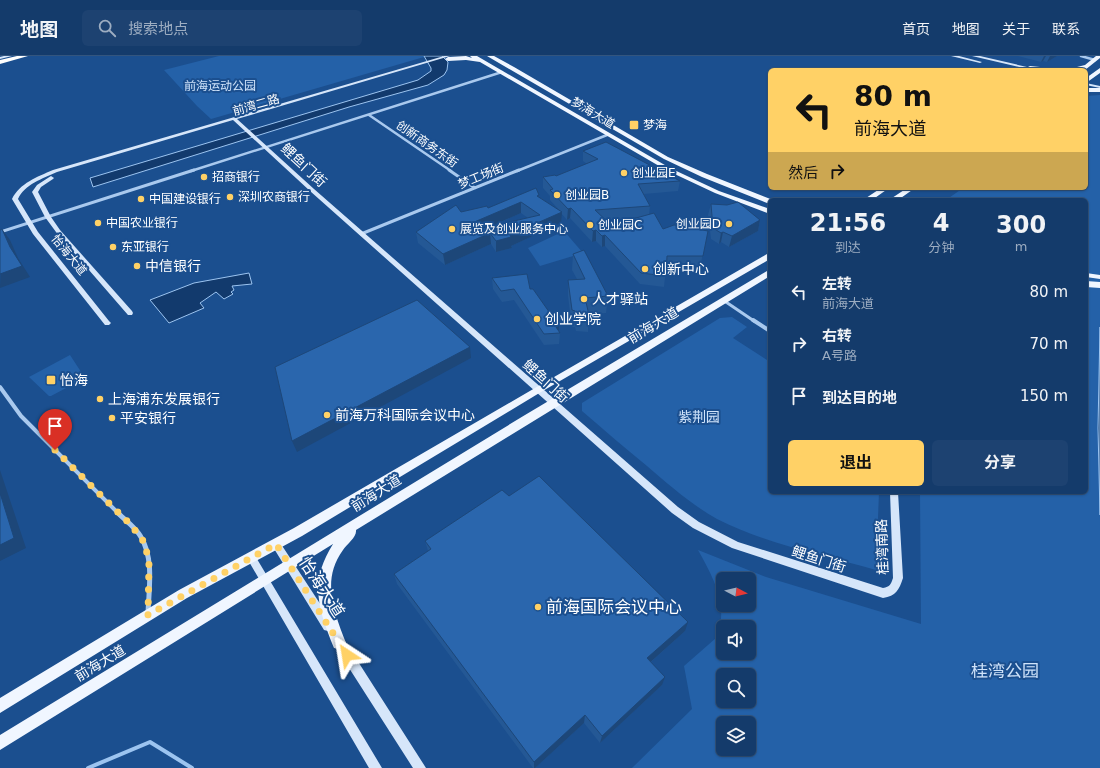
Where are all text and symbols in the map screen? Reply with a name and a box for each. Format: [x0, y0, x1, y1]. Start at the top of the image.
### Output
search box [82, 10, 362, 46]
icon: search [96, 17, 118, 39]
text: 地图 [20, 18, 58, 40]
text: 搜索地点 [128, 20, 188, 38]
text: 首页 [902, 21, 930, 37]
text: 地图 [952, 21, 980, 37]
text: 关于 [1002, 21, 1030, 37]
text: 联系 [1052, 21, 1080, 37]
park label: 前海运动公园 [184, 79, 256, 93]
text: 80 m [854, 80, 932, 113]
icon: left [788, 84, 840, 136]
street label: 前湾二路 [231, 92, 281, 118]
street label: 梦海大道 [569, 95, 617, 131]
street label: 创新商务东街 [393, 118, 461, 170]
place label: 梦海 [643, 118, 667, 132]
text: 前海大道 [854, 118, 926, 139]
marker: 梦海 [628, 119, 640, 131]
street label: 鲤鱼门街 [278, 140, 330, 190]
icon: right [826, 160, 848, 182]
street label: 梦工场街 [456, 161, 506, 191]
text: 然后 [788, 164, 818, 182]
place label: 创业园E [632, 166, 676, 180]
marker: 创业园E [619, 168, 629, 178]
place label: 招商银行 [212, 170, 260, 184]
marker: 招商银行 [199, 172, 209, 182]
place label: 创业园B [565, 188, 609, 202]
place label: 深圳农商银行 [238, 190, 310, 204]
marker: 创业园B [552, 190, 562, 200]
place label: 中国建设银行 [149, 192, 221, 206]
marker: 深圳农商银行 [225, 192, 235, 202]
marker: 中国建设银行 [136, 194, 146, 204]
text: 21:56 [810, 209, 886, 237]
text: 4 [933, 209, 949, 237]
text: 300 [996, 211, 1046, 239]
place label: 中国农业银行 [106, 216, 178, 230]
place label: 创业园D [676, 217, 721, 231]
marker: 中国农业银行 [93, 218, 103, 228]
place label: 创业园C [598, 218, 642, 232]
marker: 创业园D [724, 219, 734, 229]
marker: 创业园C [585, 220, 595, 230]
place label: 展览及创业服务中心 [460, 222, 568, 236]
marker: 展览及创业服务中心 [447, 224, 457, 234]
street label: 怡海大道 [48, 232, 90, 278]
text: m [1015, 239, 1027, 254]
place label: 东亚银行 [121, 240, 169, 254]
text: 到达 [835, 240, 861, 255]
text: 分钟 [928, 240, 954, 255]
marker: 东亚银行 [108, 242, 118, 252]
place label: 中信银行 [145, 258, 201, 274]
marker: 中信银行 [132, 261, 142, 271]
place label: 创新中心 [653, 261, 709, 277]
marker: 创新中心 [640, 264, 650, 274]
text: 左转 [822, 275, 852, 293]
icon: left [788, 281, 810, 303]
text: 80 m [1030, 283, 1068, 301]
place label: 人才驿站 [592, 291, 648, 307]
marker: 人才驿站 [579, 294, 589, 304]
text: 前海大道 [822, 296, 874, 311]
street label: 前海大道 [625, 304, 681, 346]
place label: 创业学院 [545, 311, 601, 327]
marker: 创业学院 [532, 314, 542, 324]
text: 右转 [822, 327, 852, 345]
icon: right [788, 333, 810, 355]
text: 70 m [1030, 335, 1068, 353]
text: A号路 [822, 348, 857, 363]
street label: 鲤鱼门街 [520, 356, 572, 406]
place label: 怡海 [60, 372, 88, 388]
marker: 怡海 [45, 374, 57, 386]
icon: arrive [788, 385, 810, 407]
text: 150 m [1020, 387, 1068, 405]
text: 到达目的地 [822, 389, 897, 407]
place label: 上海浦东发展银行 [108, 391, 220, 407]
marker: 上海浦东发展银行 [95, 394, 105, 404]
place label: 前海万科国际会议中心 [335, 407, 475, 423]
pin [38, 409, 72, 450]
park label: 紫荆园 [678, 409, 720, 425]
place label: 平安银行 [120, 410, 176, 426]
marker: 前海万科国际会议中心 [322, 410, 332, 420]
marker: 平安银行 [107, 413, 117, 423]
icon: arrive [44, 415, 66, 437]
button: 退出 [788, 440, 924, 486]
button: 分享 [932, 440, 1068, 486]
street label: 前海大道 [348, 471, 404, 515]
street label: 桂湾南路 [873, 519, 891, 575]
street label: 鲤鱼门街 [790, 543, 848, 575]
street label: 怡海大道 [295, 553, 349, 621]
north arrow [716, 572, 756, 612]
map controls [716, 572, 756, 756]
place label: 前海国际会议中心 [546, 597, 682, 617]
marker: 前海国际会议中心 [533, 602, 543, 612]
button: sound [716, 620, 756, 660]
position arrow [326, 634, 368, 676]
street label: 前海大道 [72, 642, 128, 684]
park label: 桂湾公园 [971, 661, 1039, 681]
button: search [716, 668, 756, 708]
button: layers [716, 716, 756, 756]

